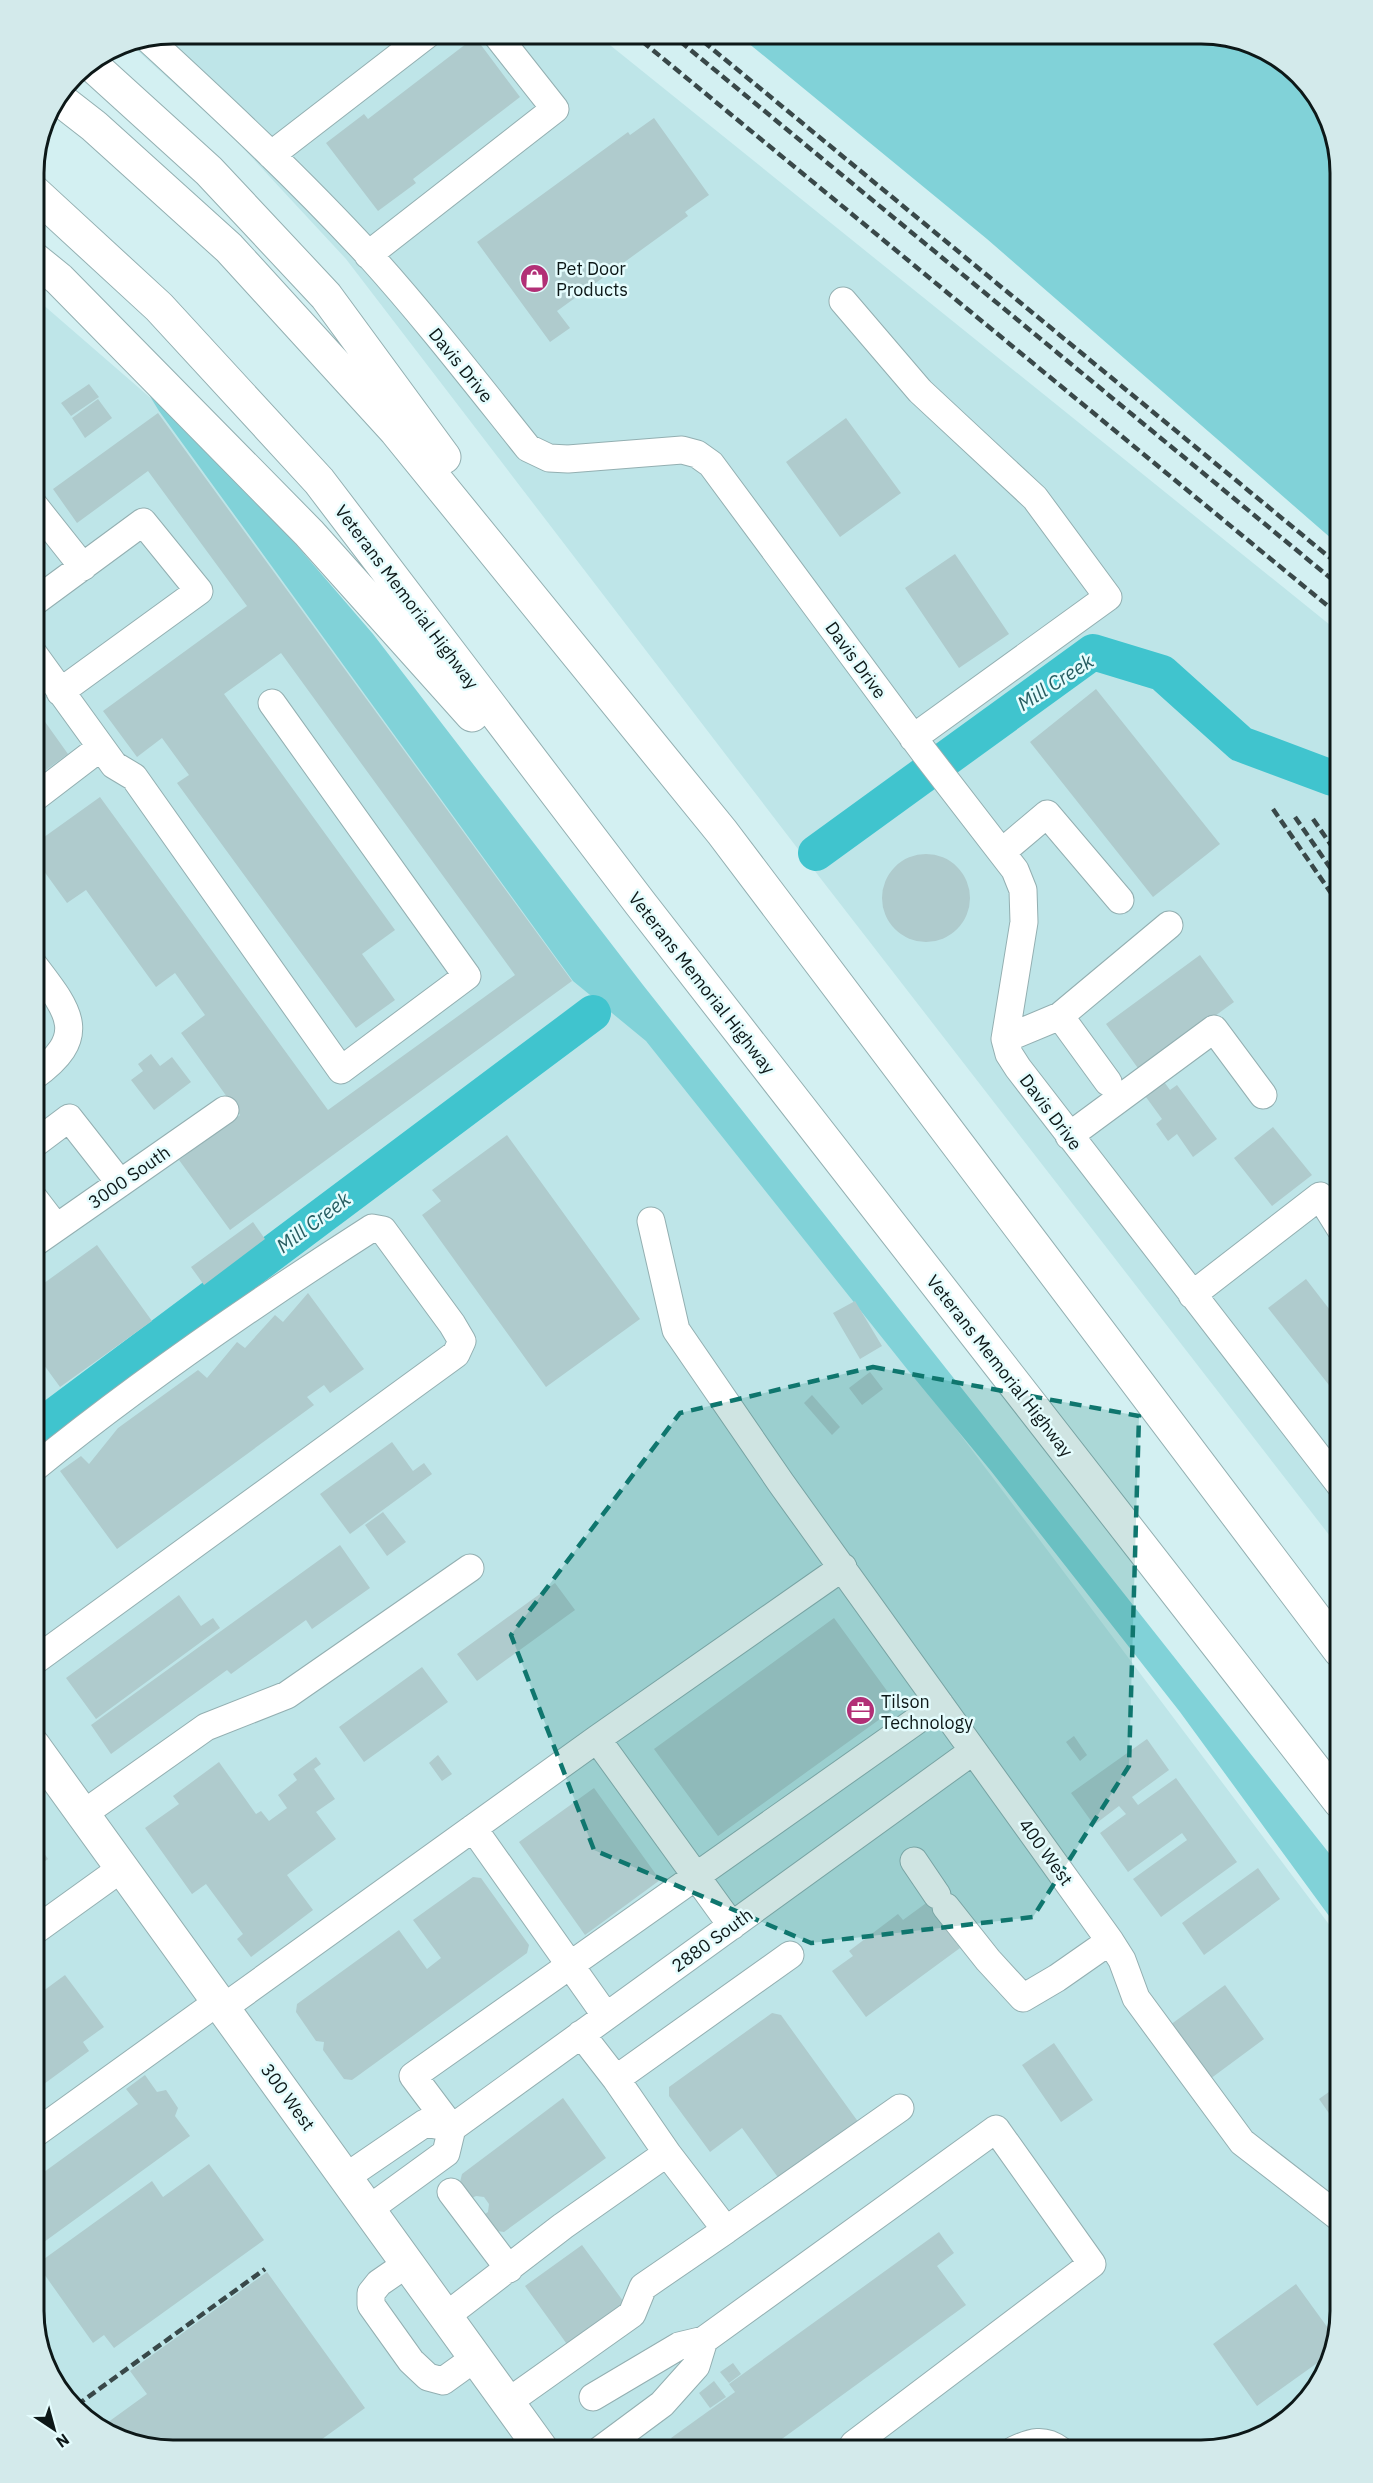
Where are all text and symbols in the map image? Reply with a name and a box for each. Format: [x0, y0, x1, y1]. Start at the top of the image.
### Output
place label: Pet Door Products [556, 257, 628, 301]
shop icon: Pet Door Products [519, 262, 551, 294]
street label: Davis Drive [424, 323, 498, 407]
street label: Veterans Memorial Highway [330, 500, 484, 694]
street label: Davis Drive [820, 617, 892, 703]
water label: Mill Creek [1012, 647, 1099, 717]
street label: Veterans Memorial Highway [624, 887, 780, 1079]
street label: Davis Drive [1015, 1069, 1087, 1155]
street label: 3000 South [84, 1140, 174, 1214]
water label: Mill Creek [270, 1185, 356, 1259]
street label: Veterans Memorial Highway [922, 1270, 1078, 1462]
place label: Tilson Technology [881, 1690, 973, 1734]
office icon: Tilson Technology [844, 1695, 876, 1727]
street label: 400 West [1014, 1814, 1078, 1890]
street label: 2880 South [667, 1903, 757, 1977]
street label: 300 West [256, 2059, 320, 2135]
north arrow [24, 2399, 84, 2459]
text: N [52, 2430, 73, 2453]

